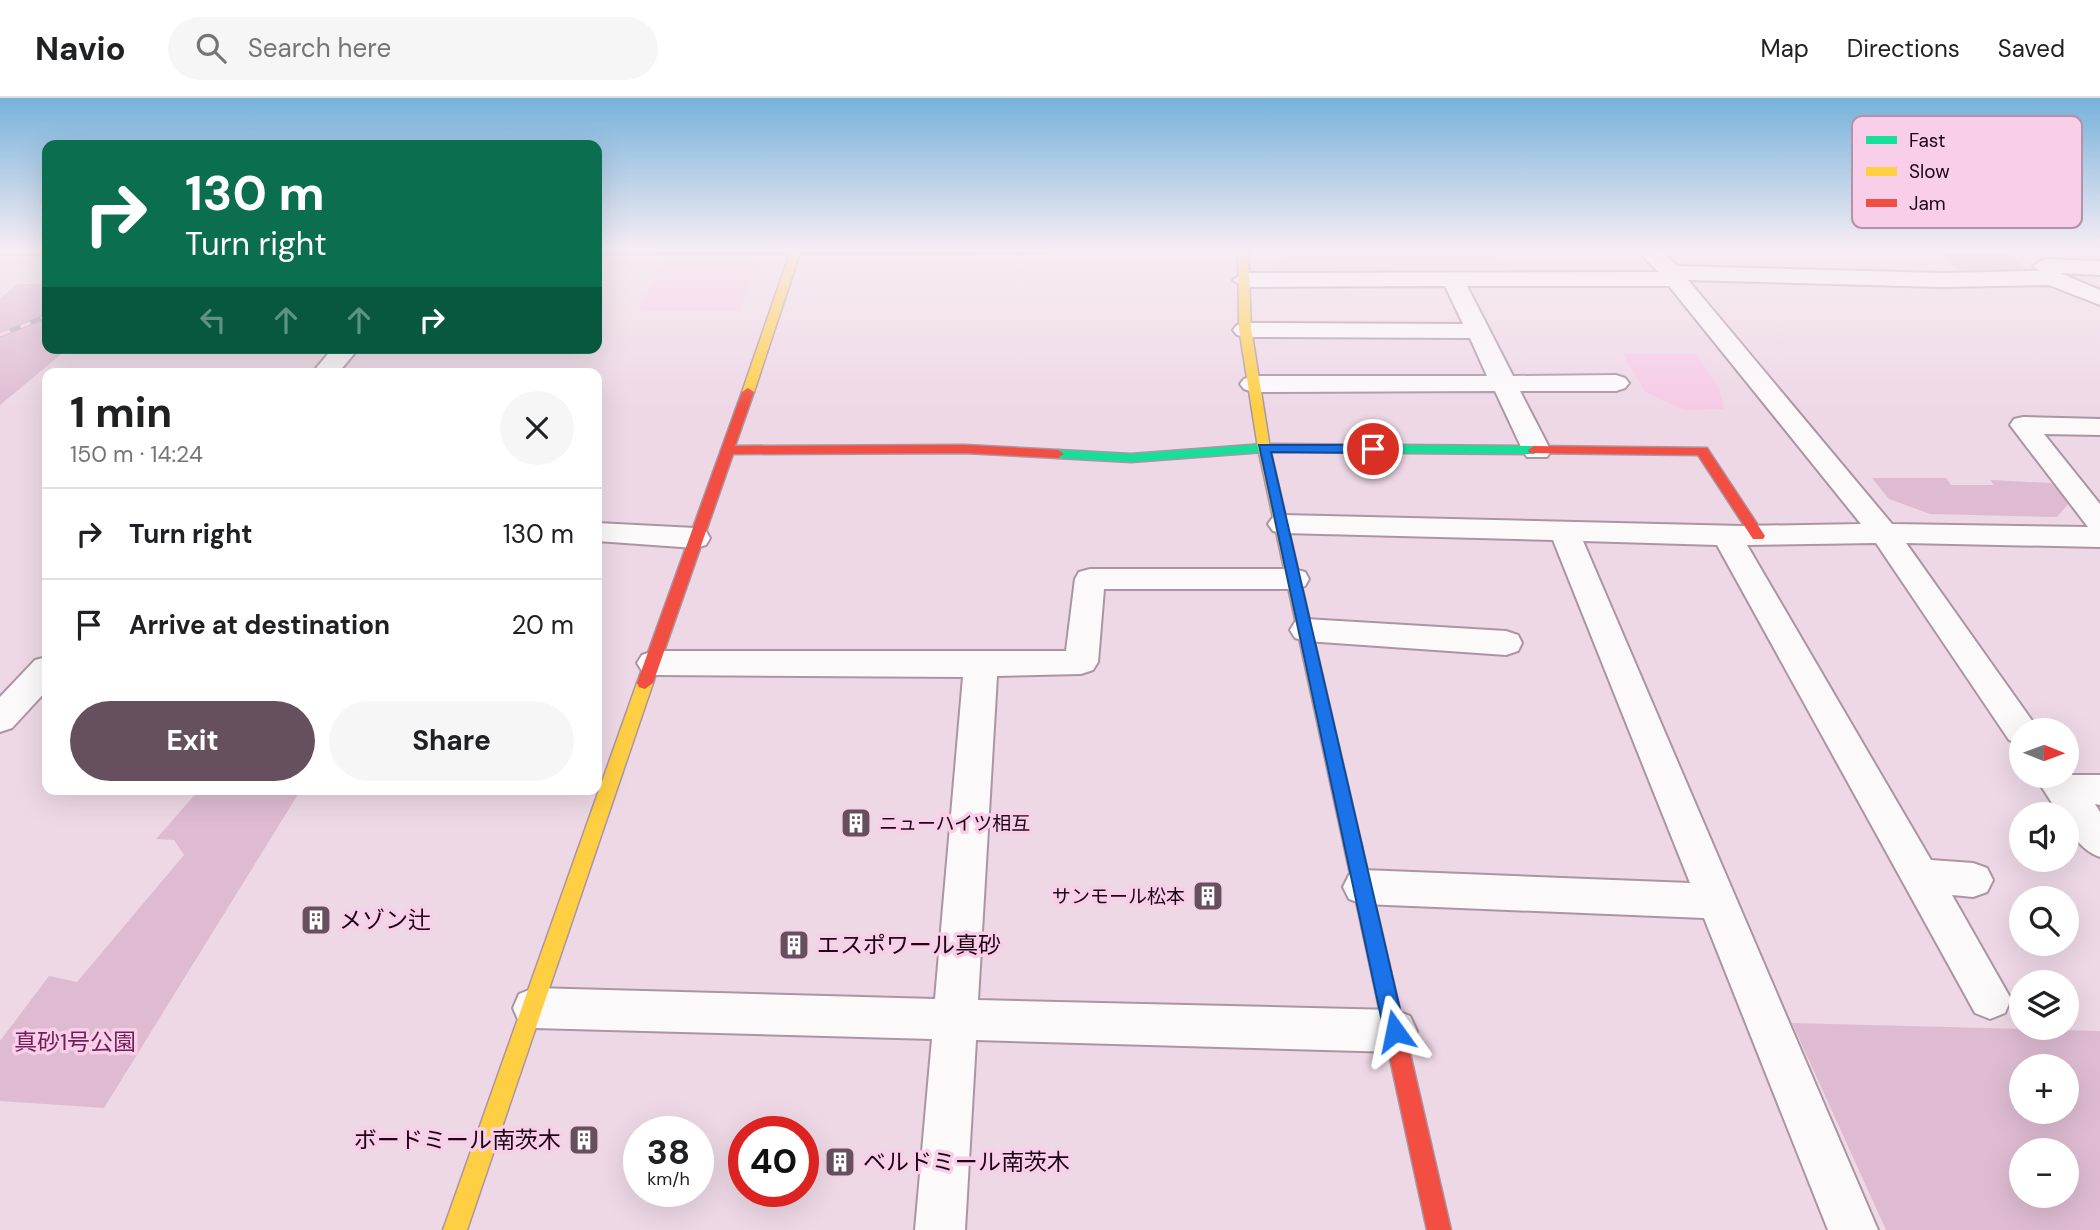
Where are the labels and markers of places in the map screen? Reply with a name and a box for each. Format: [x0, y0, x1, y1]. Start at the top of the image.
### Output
pin [1343, 419, 1403, 479]
building icon: ニューハイツ相互 [839, 806, 873, 840]
place label: ニューハイツ相互 [879, 811, 1030, 836]
building icon: サンモール松本 [1191, 879, 1225, 913]
place label: サンモール松本 [1052, 884, 1185, 909]
building icon: メゾン辻 [299, 903, 333, 937]
place label: メゾン辻 [339, 905, 431, 935]
building icon: エスポワール真砂 [777, 928, 811, 962]
place label: エスポワール真砂 [817, 930, 1001, 960]
building icon: ボードミール南茨木 [567, 1123, 601, 1157]
place label: ボードミール南茨木 [354, 1125, 561, 1155]
building icon: ベルドミール南茨木 [823, 1145, 857, 1179]
place label: ベルドミール南茨木 [863, 1147, 1070, 1177]

